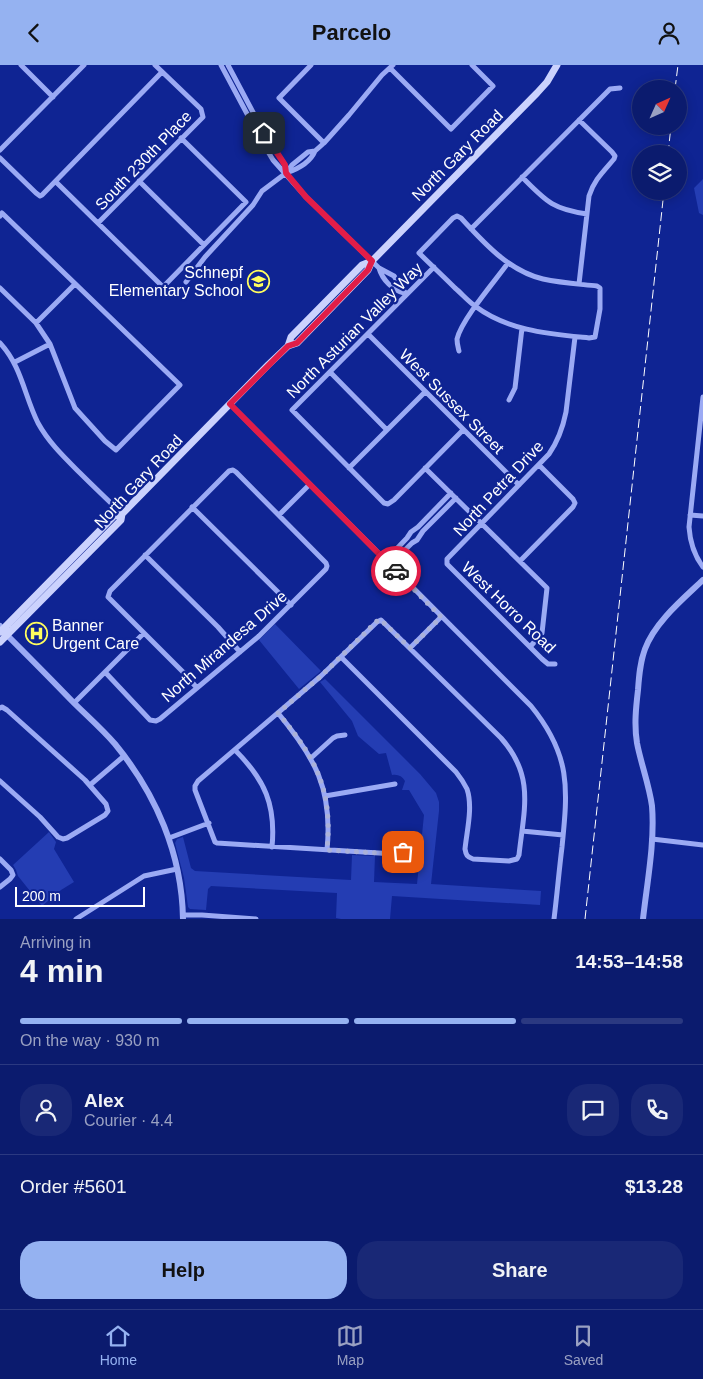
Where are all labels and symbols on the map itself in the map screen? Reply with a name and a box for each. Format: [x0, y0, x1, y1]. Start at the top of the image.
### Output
north arrow [632, 80, 688, 135]
street label: South 230th Place [92, 107, 195, 213]
street label: North Gary Road [409, 107, 506, 204]
pin [243, 112, 285, 154]
street label: North Asturian Valley Way [283, 259, 425, 401]
place label: Schnepf Elementary School [109, 264, 244, 299]
school or university icon: Schnepf Elementary School [247, 269, 271, 293]
street label: West Sussex Street [396, 346, 508, 457]
street label: North Gary Road [91, 431, 186, 531]
street label: North Petra Drive [450, 437, 547, 539]
courier [371, 546, 421, 596]
street label: West Horro Road [458, 558, 559, 656]
street label: North Mirandesa Drive [158, 587, 290, 705]
place label: Banner Urgent Care [52, 617, 139, 652]
hospital icon: Banner Urgent Care [24, 622, 48, 646]
pin [382, 831, 424, 873]
scale bar [15, 884, 145, 907]

